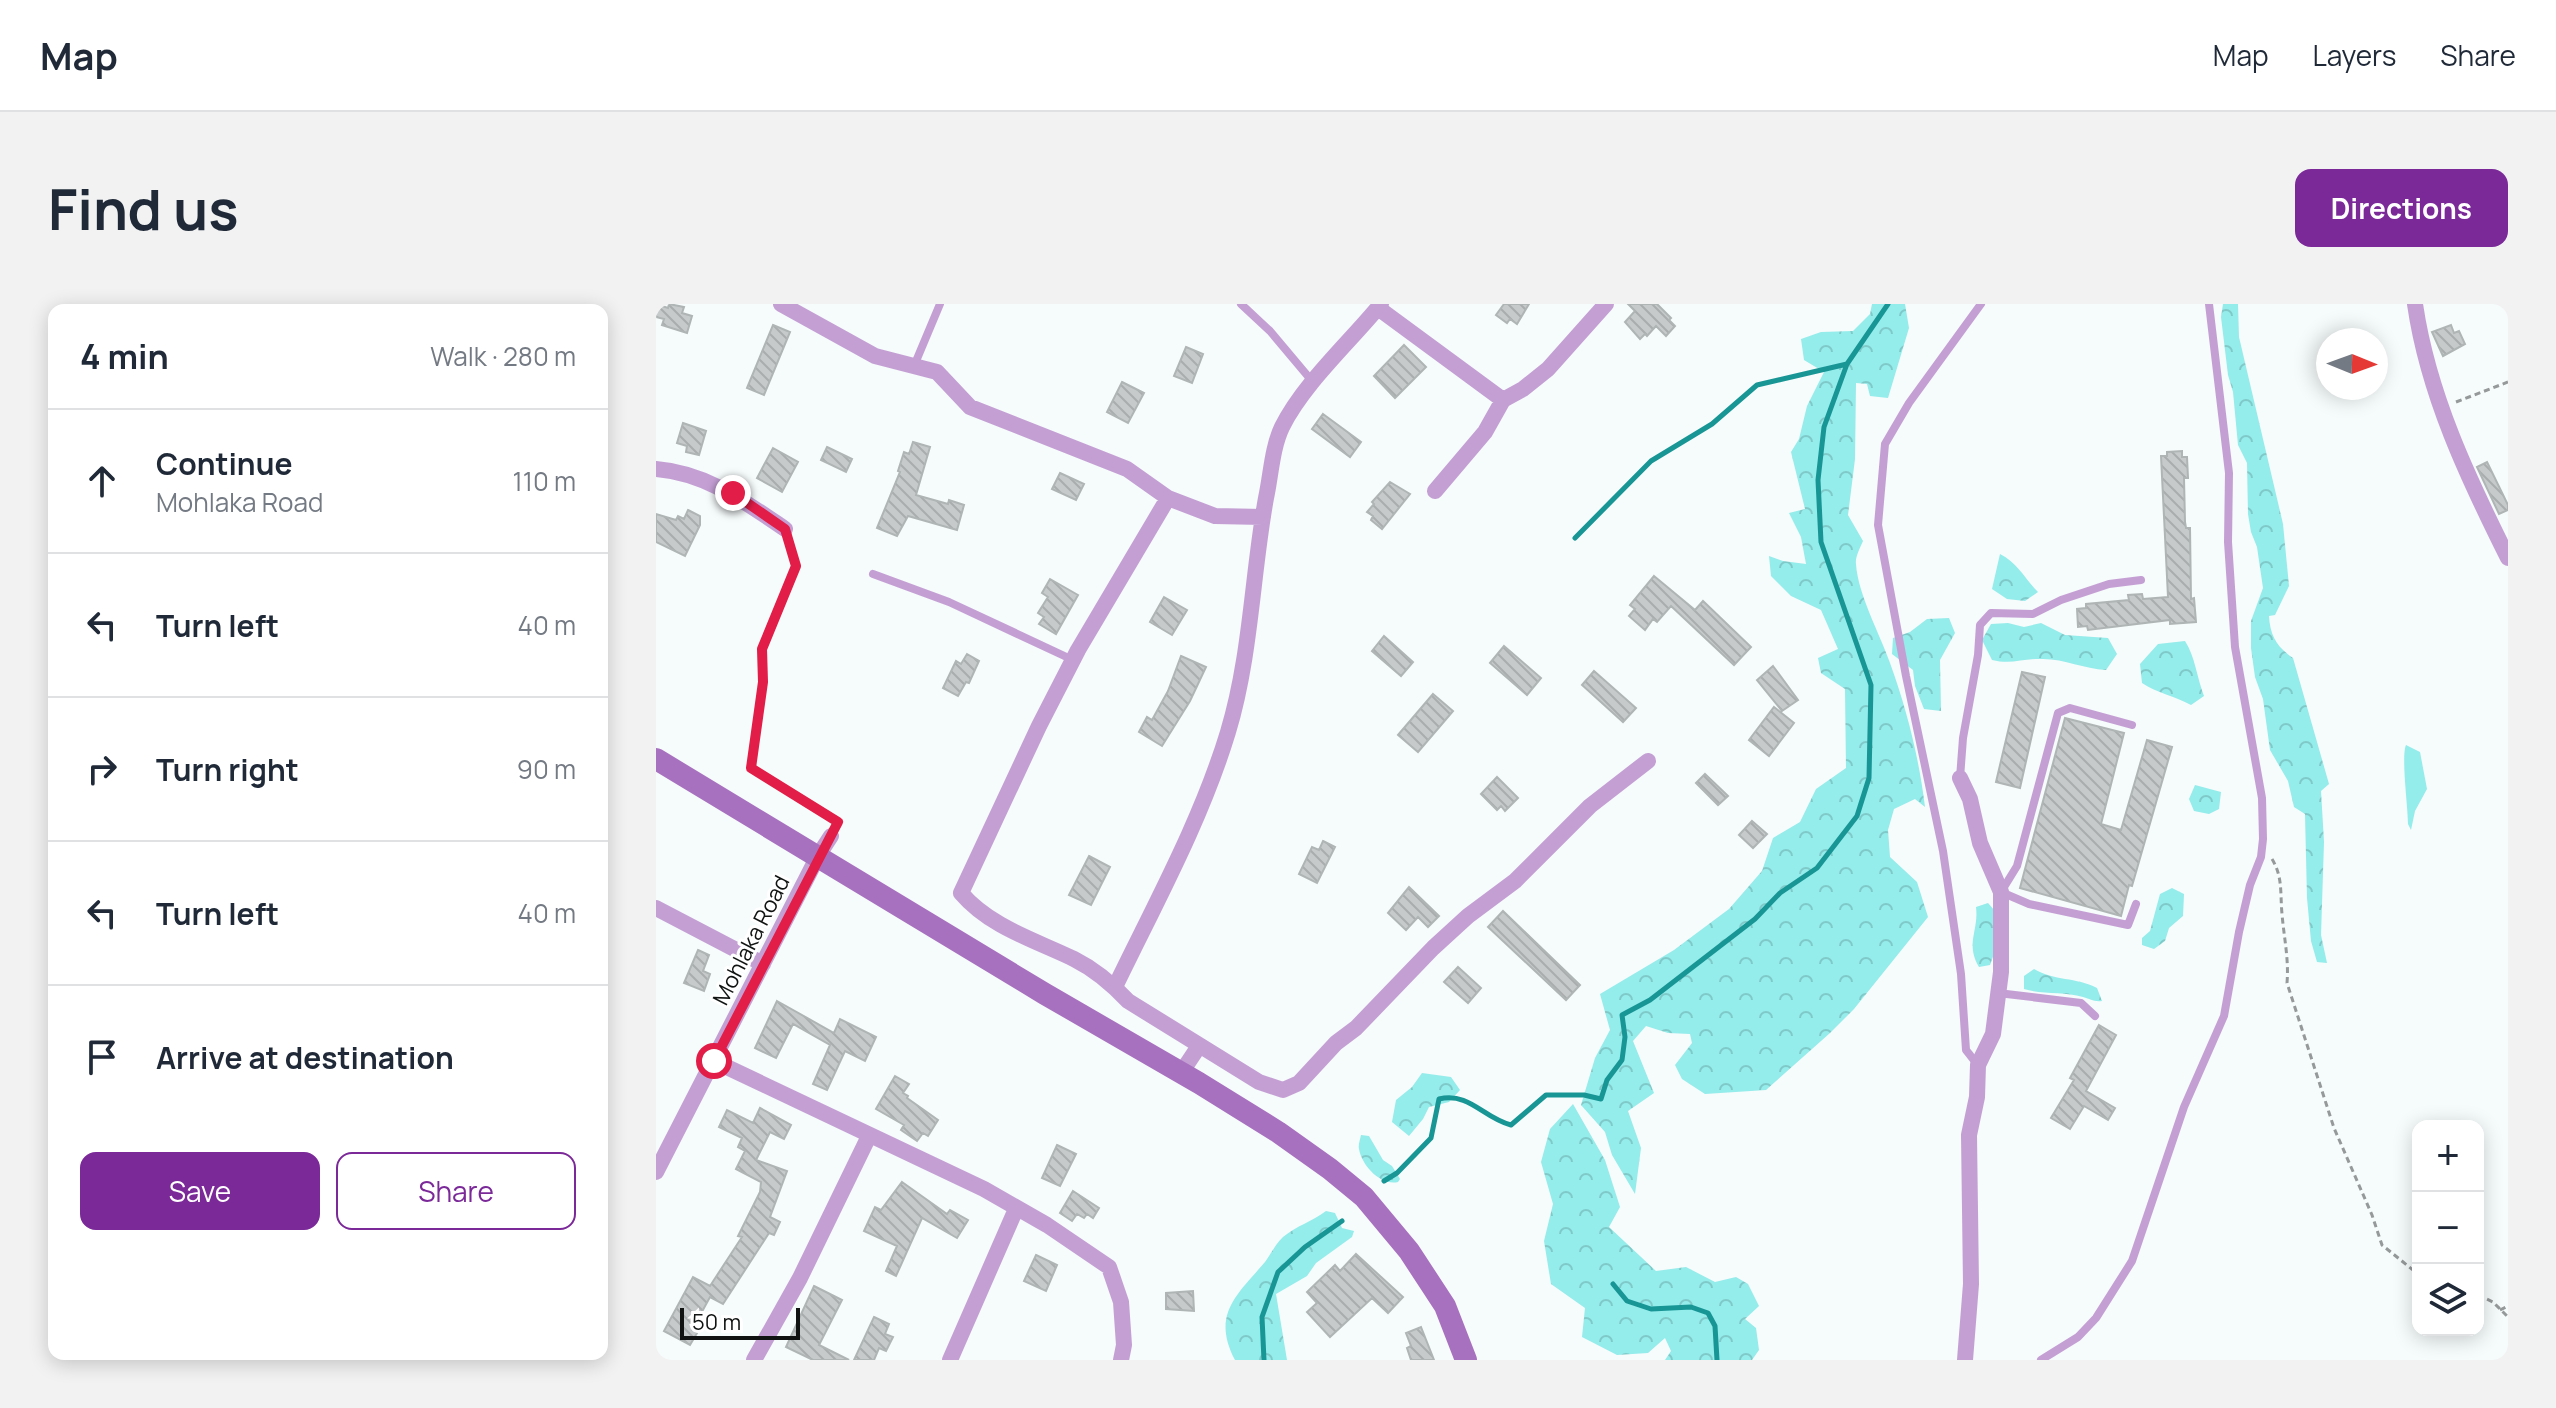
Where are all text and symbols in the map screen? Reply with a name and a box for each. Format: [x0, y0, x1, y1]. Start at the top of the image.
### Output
text: Map [40, 29, 118, 81]
text: Map [2213, 36, 2269, 74]
text: Layers [2313, 36, 2396, 74]
text: Share [2440, 36, 2516, 74]
button: Directions [2295, 169, 2508, 247]
text: Find us [48, 170, 239, 247]
north arrow [2316, 328, 2388, 400]
text: 4 min [80, 333, 169, 379]
text: Walk · 280 m [430, 338, 576, 374]
text: Continue [156, 443, 292, 484]
icon: ahead [80, 459, 124, 503]
text: 110 m [513, 463, 576, 499]
route end [715, 475, 751, 511]
text: Mohlaka Road [156, 484, 323, 520]
icon: left [80, 603, 124, 647]
text: Turn left [156, 605, 279, 646]
text: 40 m [518, 607, 576, 643]
icon: right [80, 747, 124, 791]
text: Turn right [156, 749, 299, 790]
text: 90 m [517, 751, 576, 787]
street label: Mohlaka Road [705, 870, 797, 1010]
icon: left [80, 891, 124, 935]
text: Turn left [156, 893, 279, 934]
text: 40 m [518, 895, 576, 931]
icon: arrive [80, 1035, 124, 1079]
text: Arrive at destination [156, 1037, 454, 1078]
route start [696, 1043, 732, 1079]
map controls [2412, 1120, 2484, 1336]
button: + [2412, 1120, 2484, 1192]
button: Save [80, 1152, 320, 1230]
button: Share [336, 1152, 576, 1230]
button: − [2412, 1192, 2484, 1264]
button: layers [2412, 1264, 2484, 1336]
scale bar [680, 1304, 800, 1340]
text: 50 m [692, 1307, 741, 1337]

